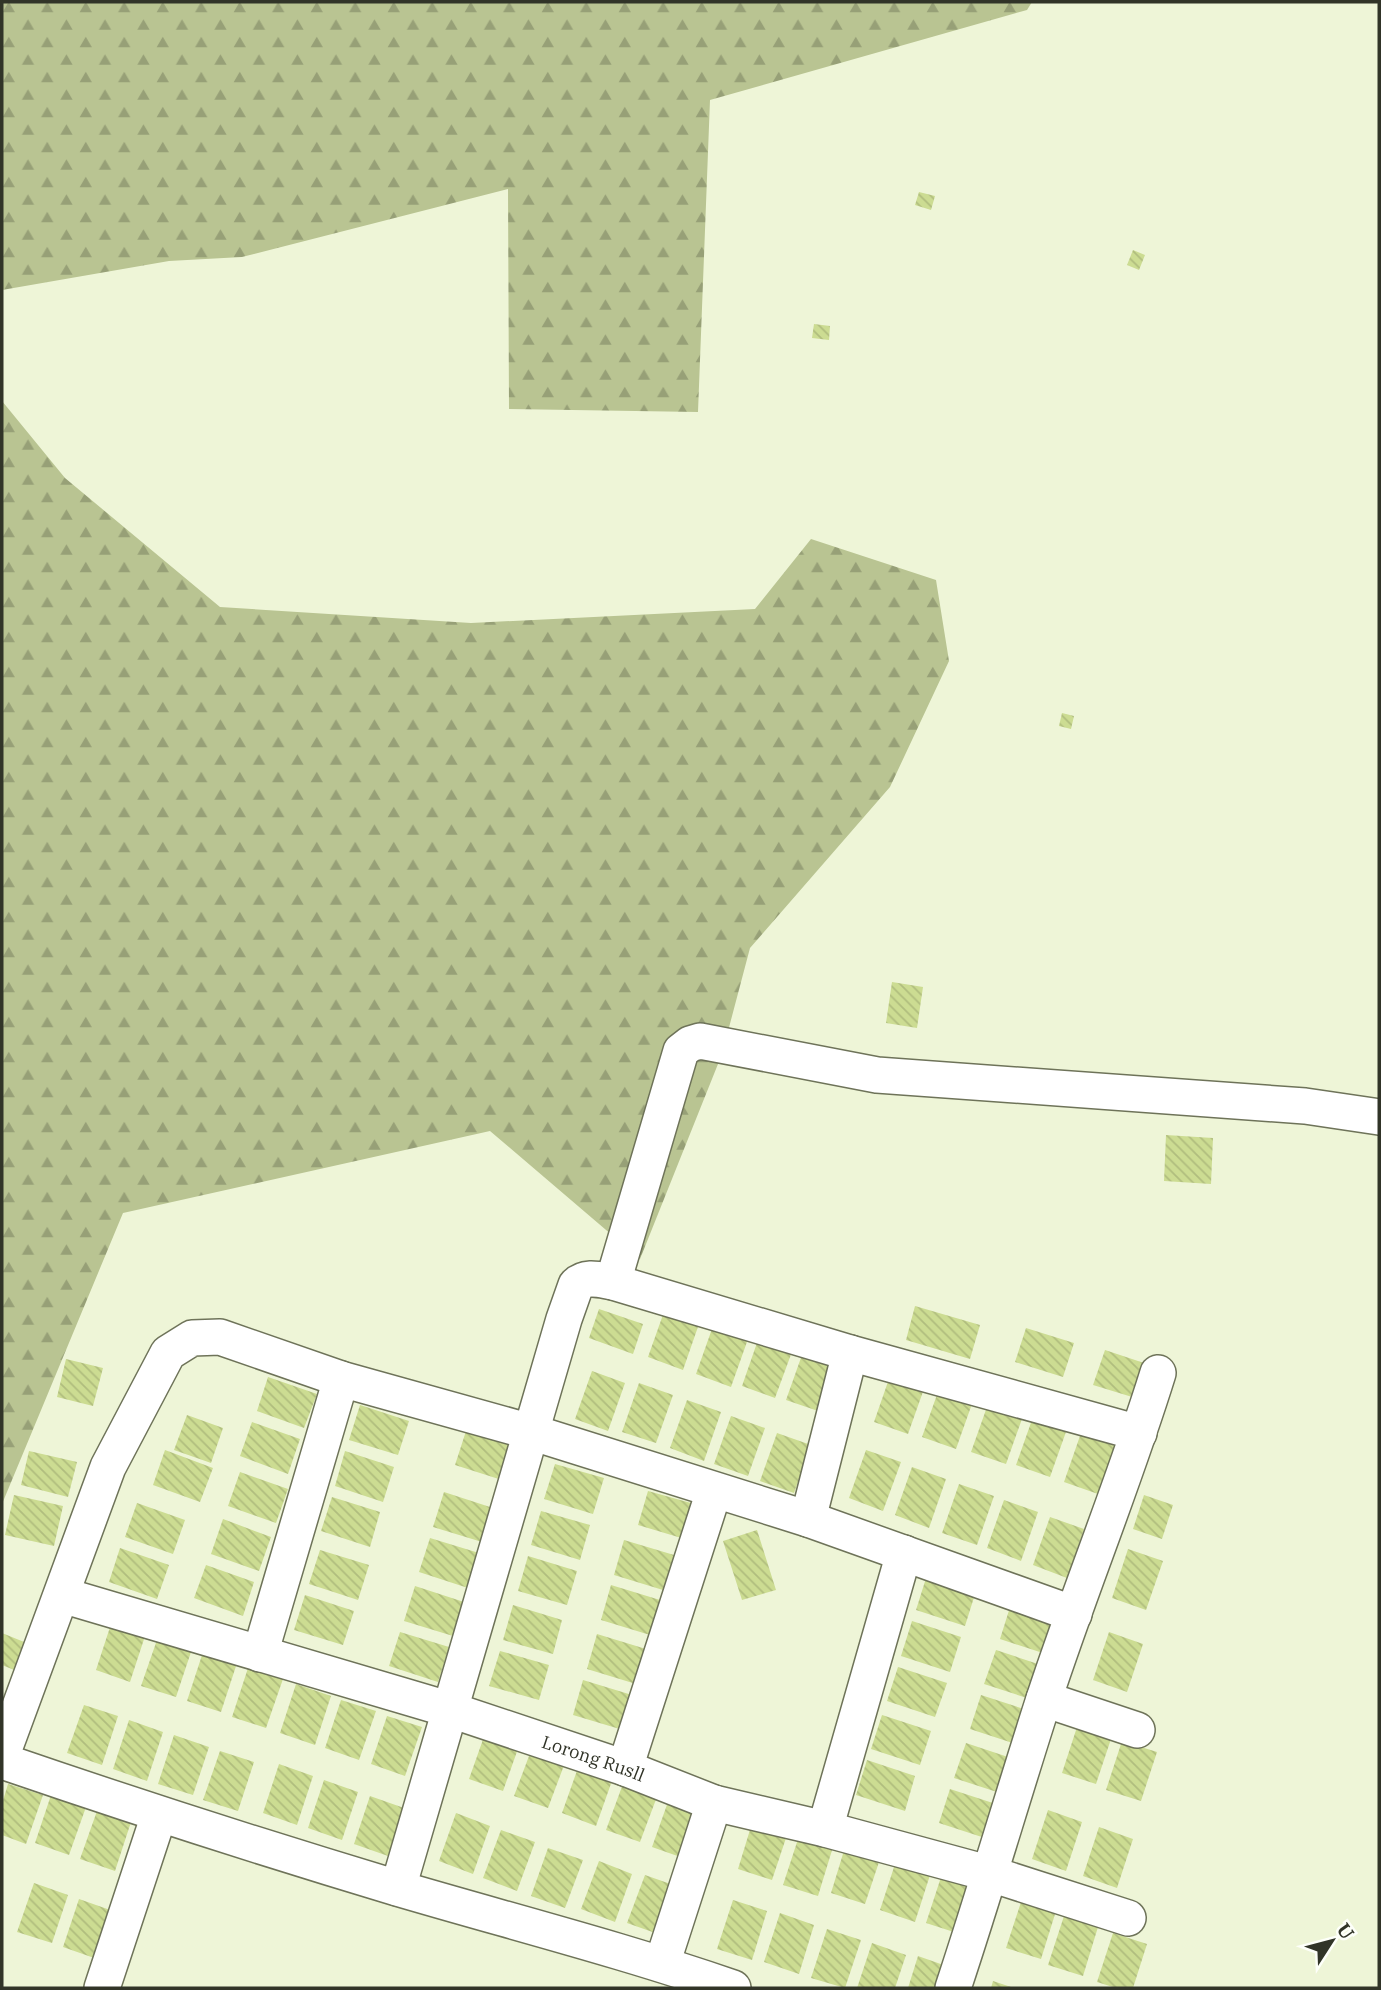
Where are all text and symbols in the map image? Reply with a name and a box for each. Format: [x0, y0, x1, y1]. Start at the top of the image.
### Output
street label: Lorong Rusll [539, 1730, 648, 1786]
north arrow [1297, 1906, 1367, 1976]
text: U [1332, 1918, 1360, 1944]

